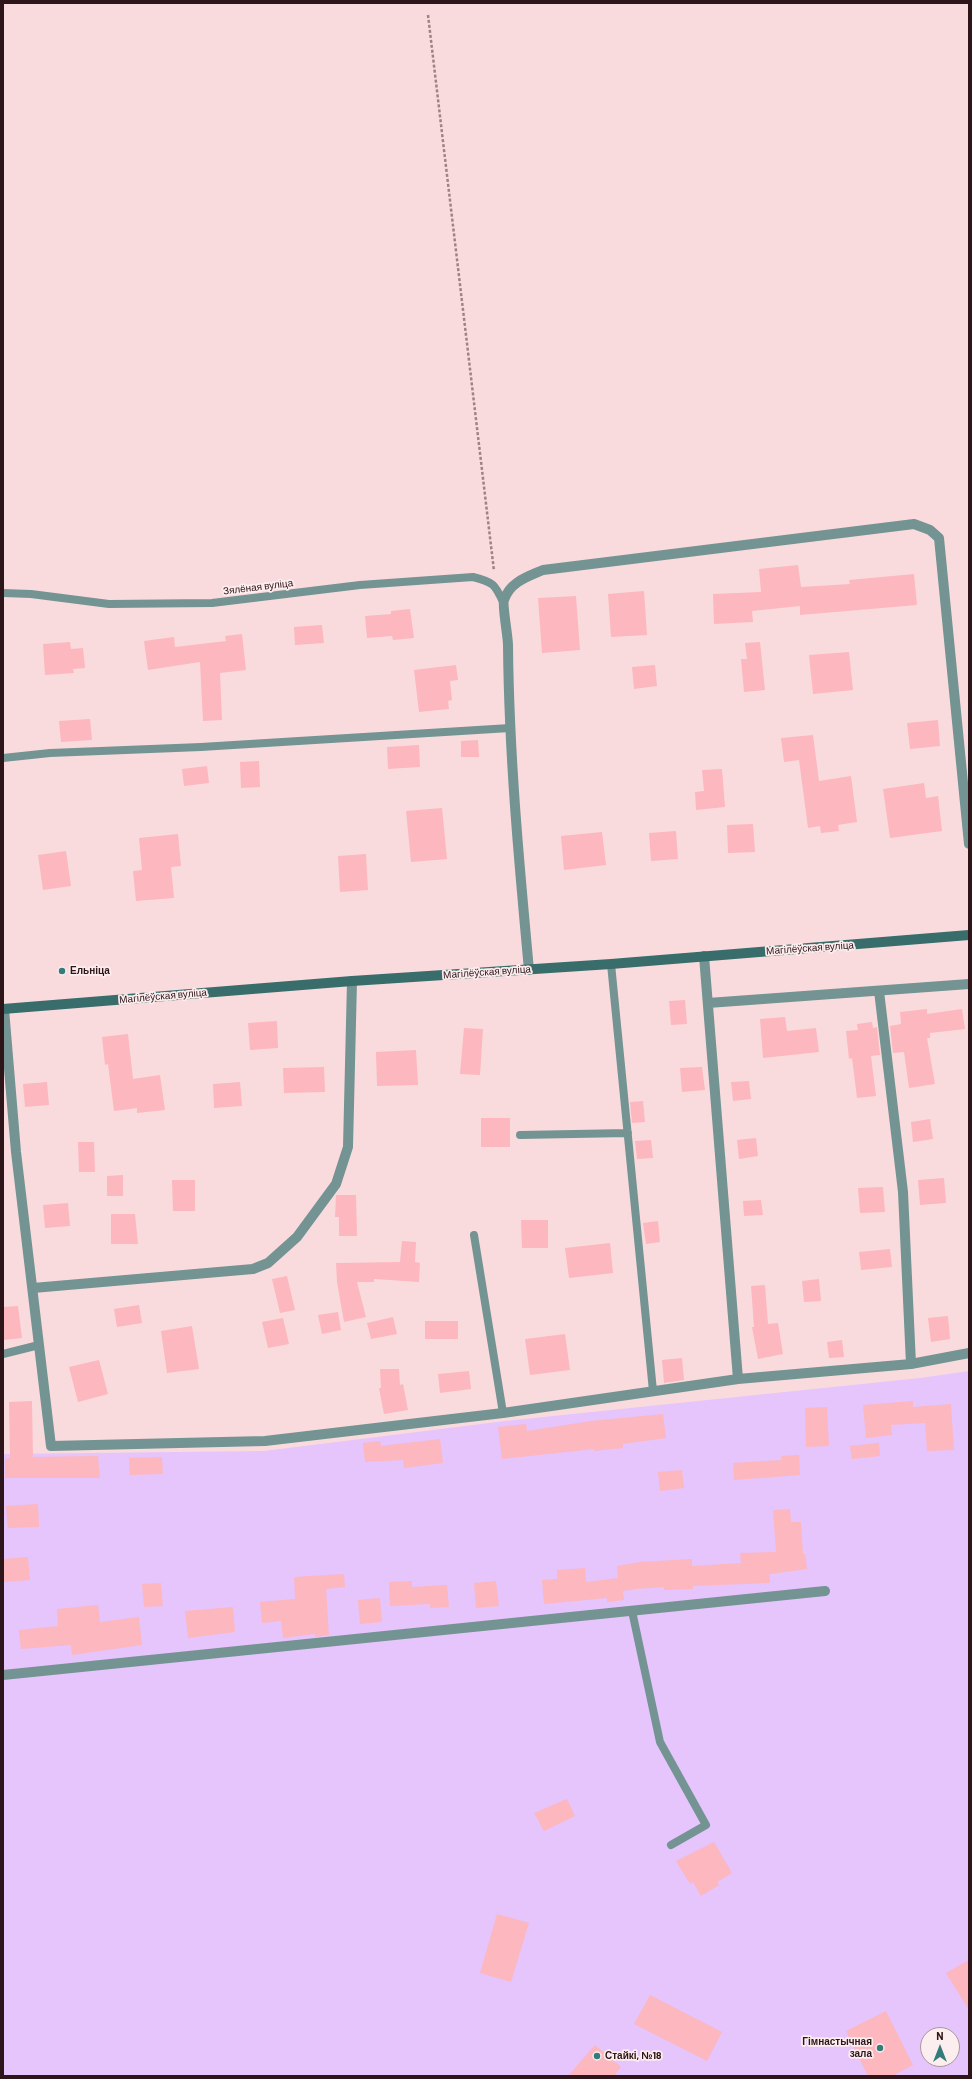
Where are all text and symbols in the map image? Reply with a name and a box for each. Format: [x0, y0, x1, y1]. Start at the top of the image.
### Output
street label: Зялёная вуліца [222, 577, 294, 597]
street label: Магілёўская вуліца [766, 939, 854, 957]
street label: Магілёўская вуліца [443, 963, 531, 981]
place label: Ельніца [70, 965, 110, 977]
marker: Ельніца [57, 966, 67, 976]
street label: Магілёўская вуліца [119, 986, 207, 1006]
north arrow [920, 2027, 960, 2067]
text: N [936, 2029, 944, 2042]
place label: Гімнастычная зала [802, 2036, 872, 2060]
marker: Гімнастычная зала [875, 2043, 885, 2053]
place label: Стайкі, №18 [605, 2050, 661, 2062]
marker: Стайкі, №18 [592, 2051, 602, 2061]

